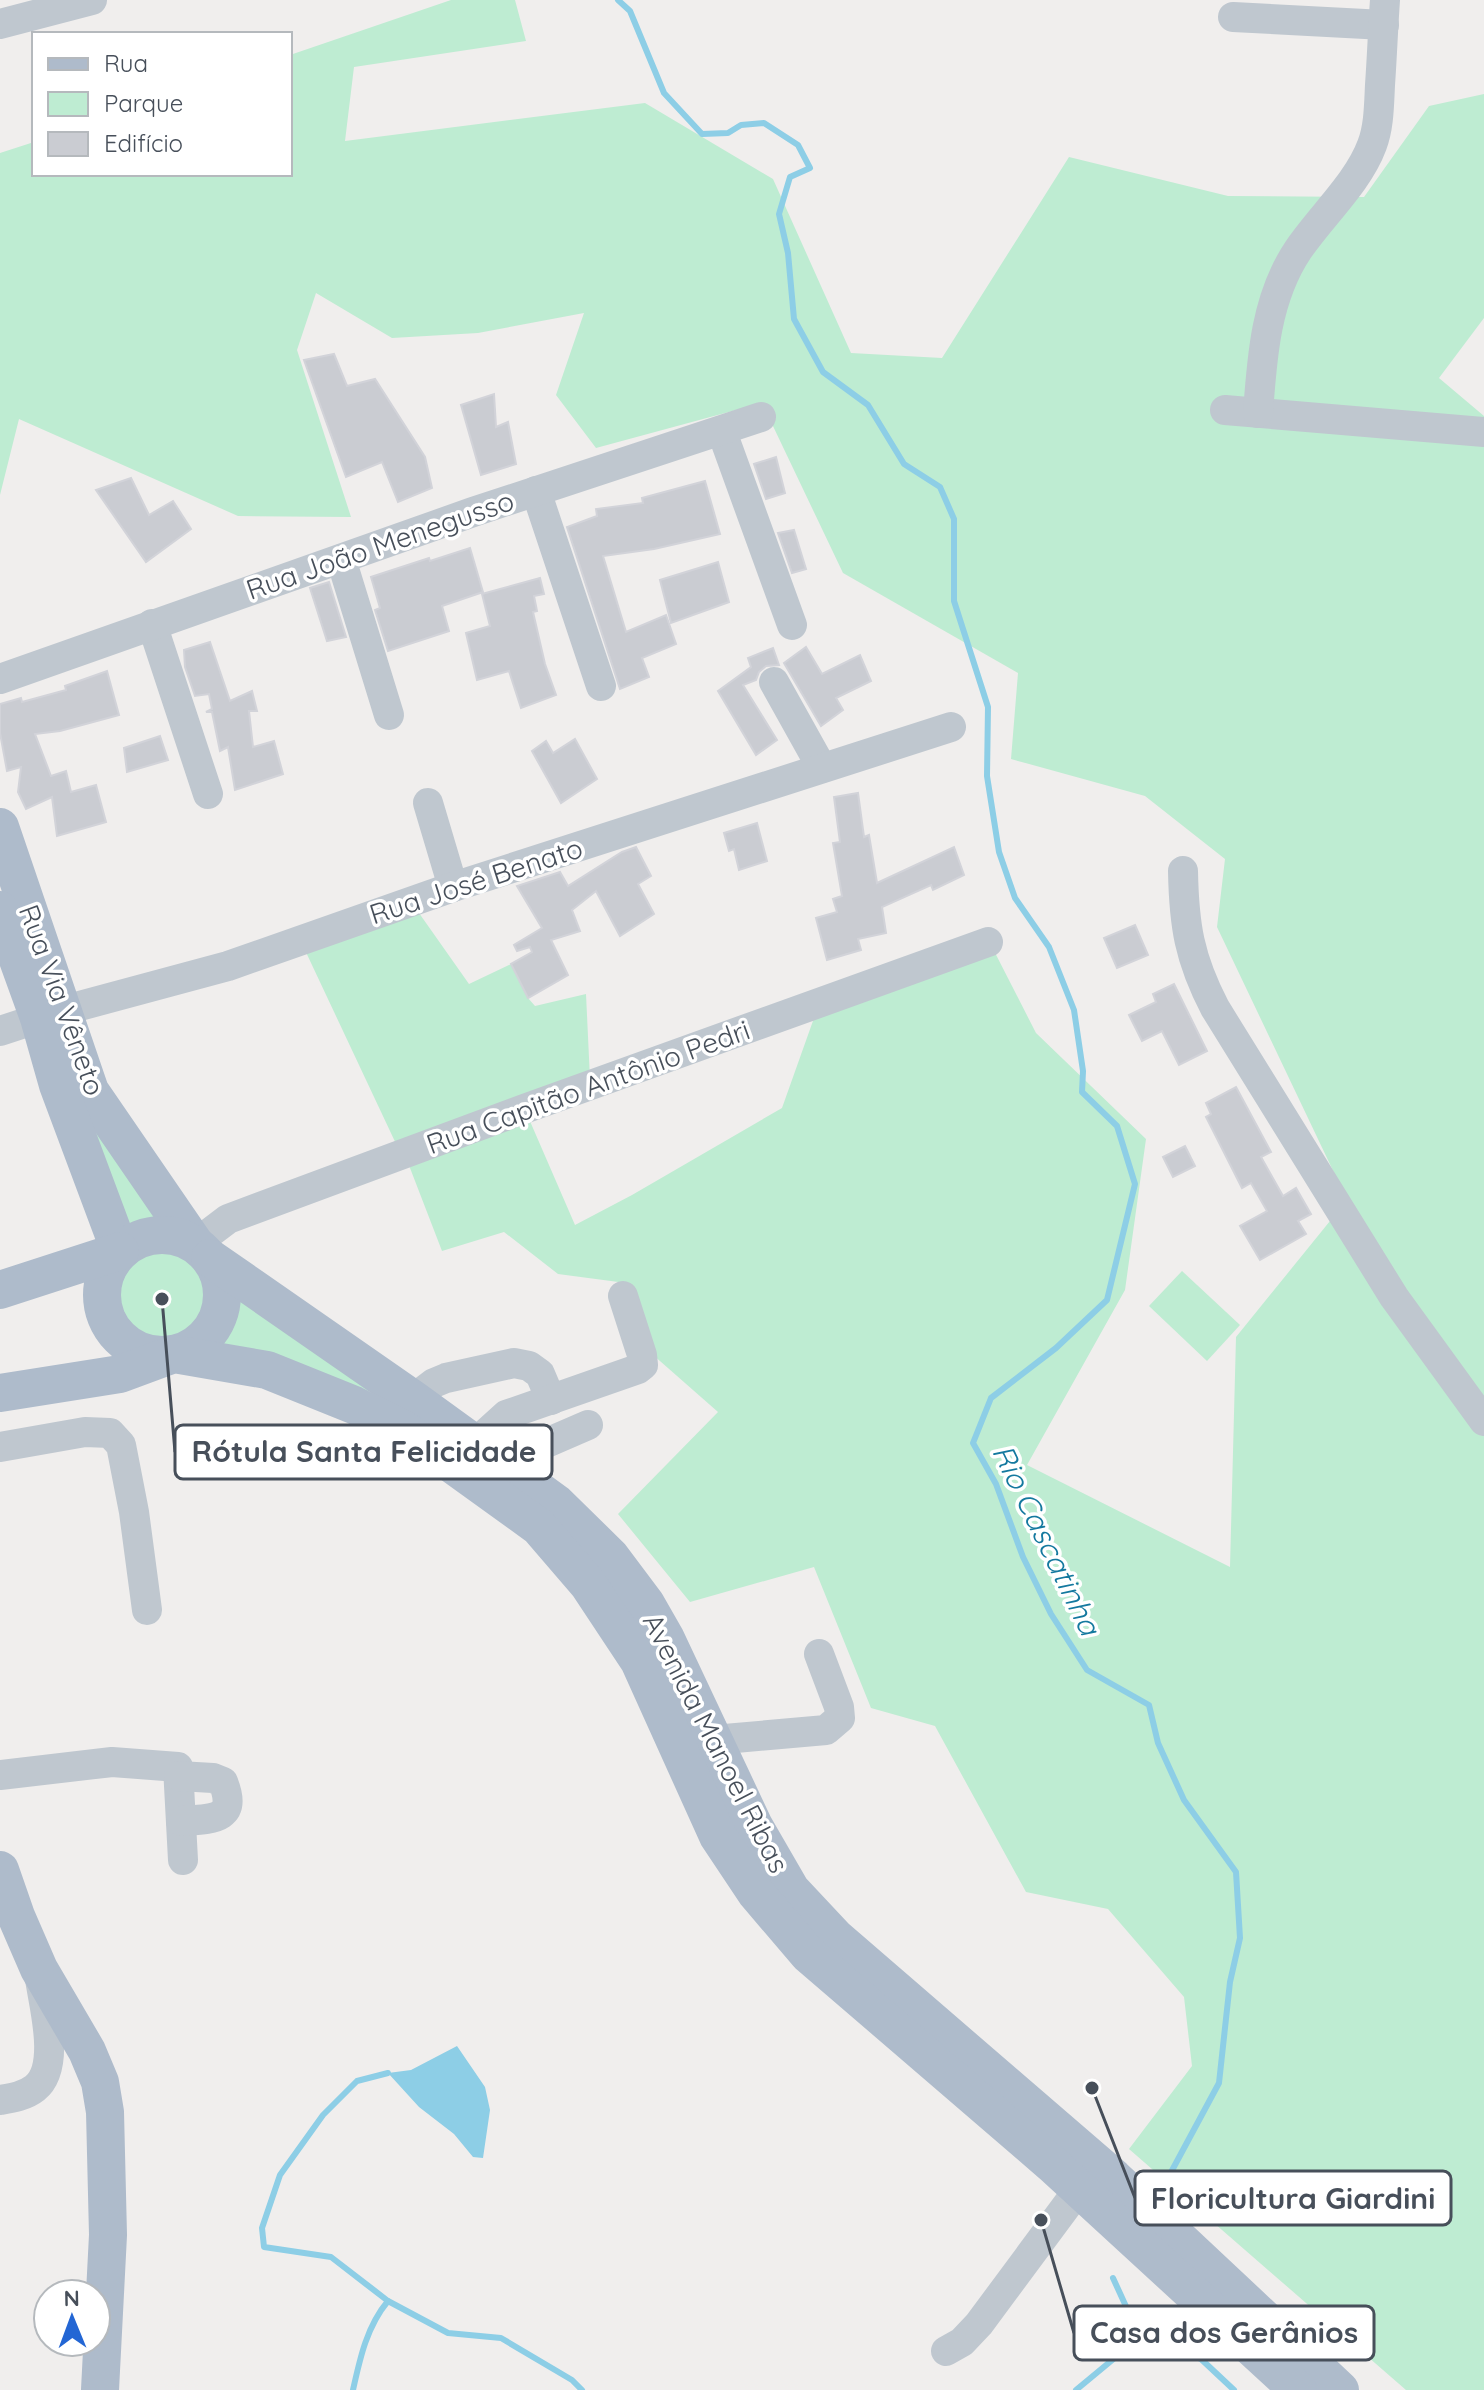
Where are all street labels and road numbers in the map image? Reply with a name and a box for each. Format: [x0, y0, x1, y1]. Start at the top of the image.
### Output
street label: Rua João Menegusso [241, 482, 518, 607]
street label: Rua José Benato [365, 830, 587, 931]
street label: Rua Via Vêneto [12, 900, 113, 1100]
street label: Rua Capitão Antônio Pedri [421, 1012, 754, 1161]
street label: Avenida Manoel Ribas [636, 1607, 797, 1878]

